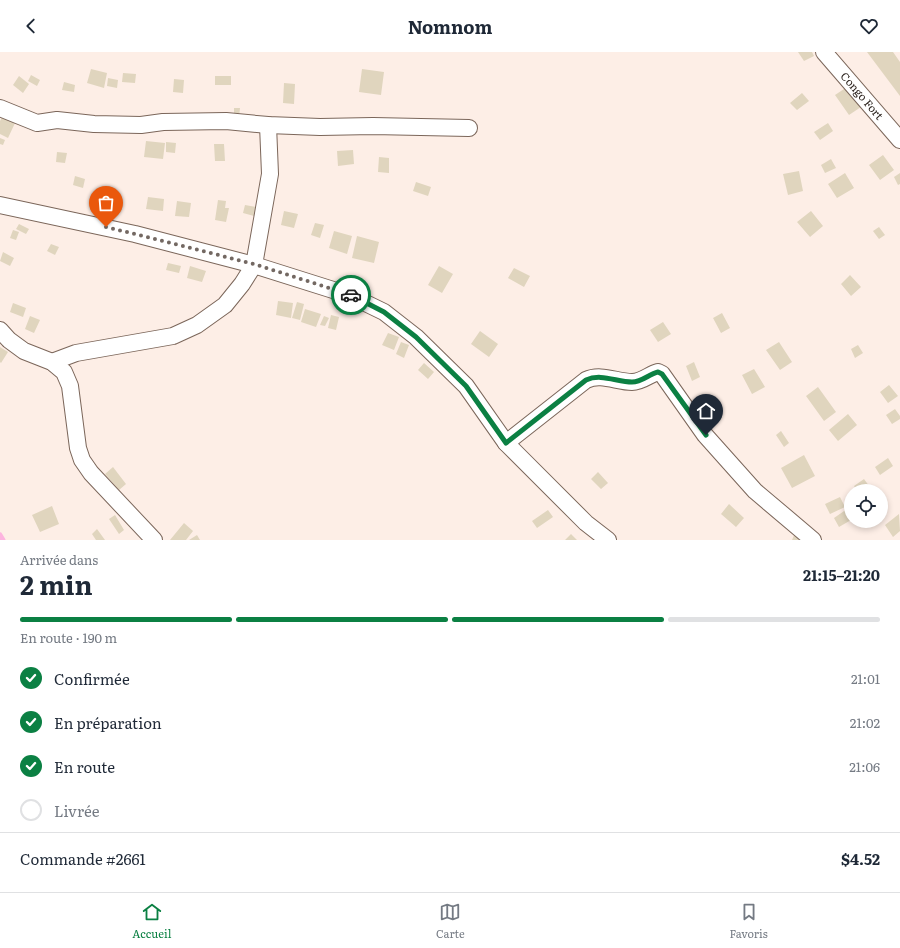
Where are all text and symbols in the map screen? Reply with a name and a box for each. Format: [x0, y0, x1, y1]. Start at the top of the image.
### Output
text: Nomnom [408, 13, 492, 40]
icon: back [20, 15, 42, 37]
icon: heart [858, 15, 880, 37]
street label: Congo Fort [838, 68, 888, 123]
pin [89, 186, 123, 227]
icon: bag [95, 192, 117, 214]
courier [331, 275, 371, 315]
icon: car [340, 284, 362, 306]
pin [689, 394, 723, 435]
icon: home [695, 400, 717, 422]
map controls [844, 484, 888, 528]
button: locate [844, 484, 888, 528]
text: Arrivée dans [20, 550, 98, 569]
text: 21:15–21:20 [803, 563, 880, 586]
text: 2 min [20, 564, 93, 603]
text: En route · 190 m [20, 628, 117, 647]
icon: check [20, 667, 42, 689]
text: Confirmée [54, 667, 130, 690]
text: 21:01 [851, 669, 880, 688]
icon: check [20, 711, 42, 733]
text: En préparation [54, 711, 162, 734]
text: 21:02 [850, 713, 880, 732]
icon: check [20, 755, 42, 777]
text: En route [54, 755, 115, 778]
text: 21:06 [849, 757, 880, 776]
text: Livrée [54, 799, 100, 822]
text: Commande #2661 [20, 847, 146, 870]
text: $4.52 [841, 847, 880, 870]
tab: Accueil [132, 901, 171, 941]
tab: Carte [436, 901, 465, 941]
tab: Favoris [729, 901, 768, 941]

